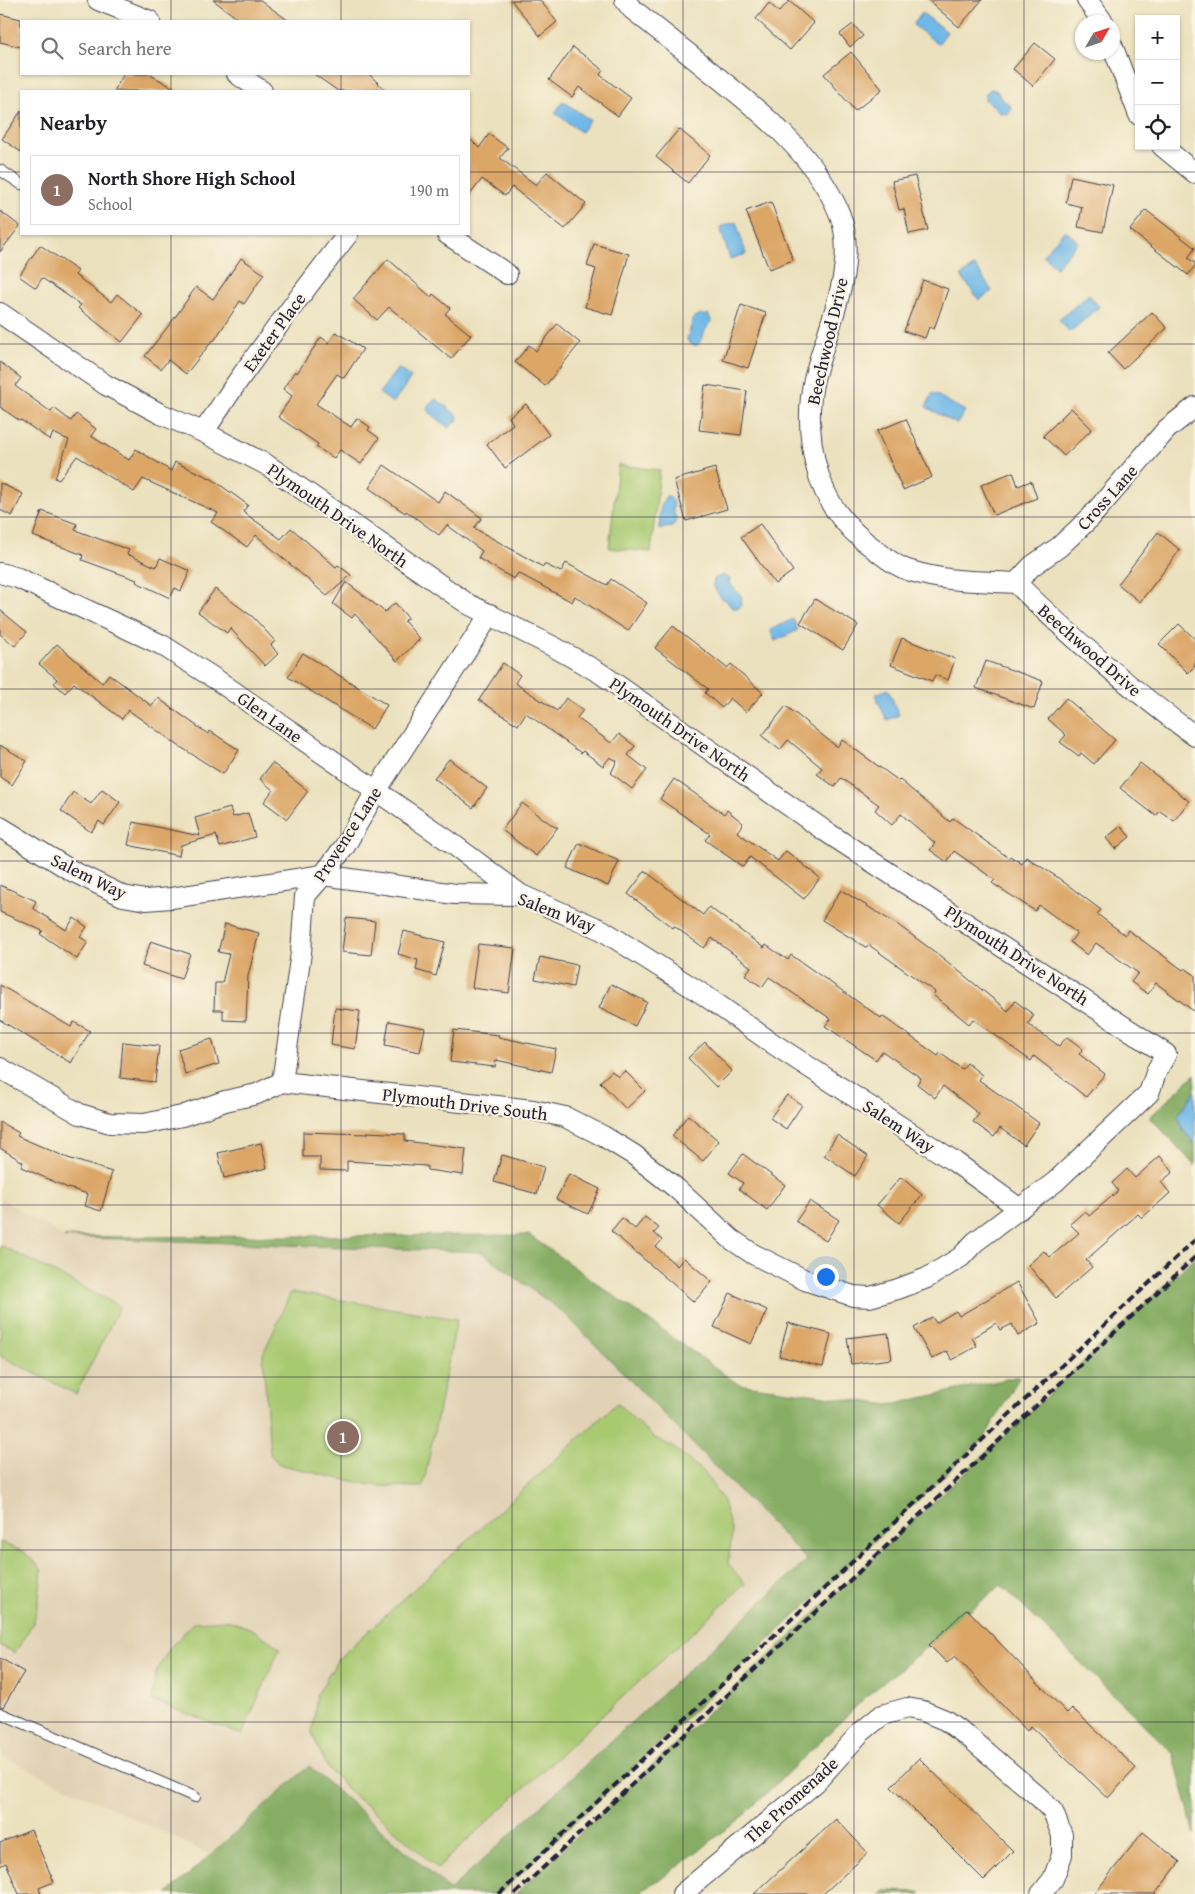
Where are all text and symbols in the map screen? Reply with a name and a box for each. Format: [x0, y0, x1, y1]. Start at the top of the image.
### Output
north arrow [1075, 15, 1120, 60]
map controls [1135, 15, 1180, 150]
button: + [1135, 15, 1180, 60]
search box [20, 20, 470, 75]
icon: search [38, 34, 66, 62]
text: Search here [78, 34, 172, 62]
button: − [1135, 60, 1180, 105]
button: locate [1135, 105, 1180, 150]
text: Nearby [40, 107, 107, 138]
text: North Shore High School [88, 164, 296, 192]
text: 1 [53, 178, 61, 202]
text: 190 m [409, 178, 449, 202]
text: School [88, 192, 132, 216]
street label: Beechwood Drive [799, 275, 855, 407]
street label: Exeter Place [236, 287, 312, 377]
street label: Plymouth Drive North [262, 456, 414, 574]
street label: Cross Lane [1070, 458, 1144, 536]
street label: Beechwood Drive [1032, 597, 1148, 703]
street label: Plymouth Drive North [604, 670, 756, 788]
street label: Glen Lane [232, 685, 308, 749]
street label: Provence Lane [306, 781, 388, 887]
street label: Salem Way [46, 846, 132, 906]
street label: Salem Way [514, 885, 600, 939]
street label: Plymouth Drive North [940, 898, 1094, 1012]
street label: Plymouth Drive South [381, 1080, 549, 1128]
street label: Salem Way [857, 1092, 941, 1160]
your location [813, 1264, 839, 1290]
pin: 1 [327, 1418, 359, 1456]
street label: The Promenade [738, 1750, 844, 1850]

